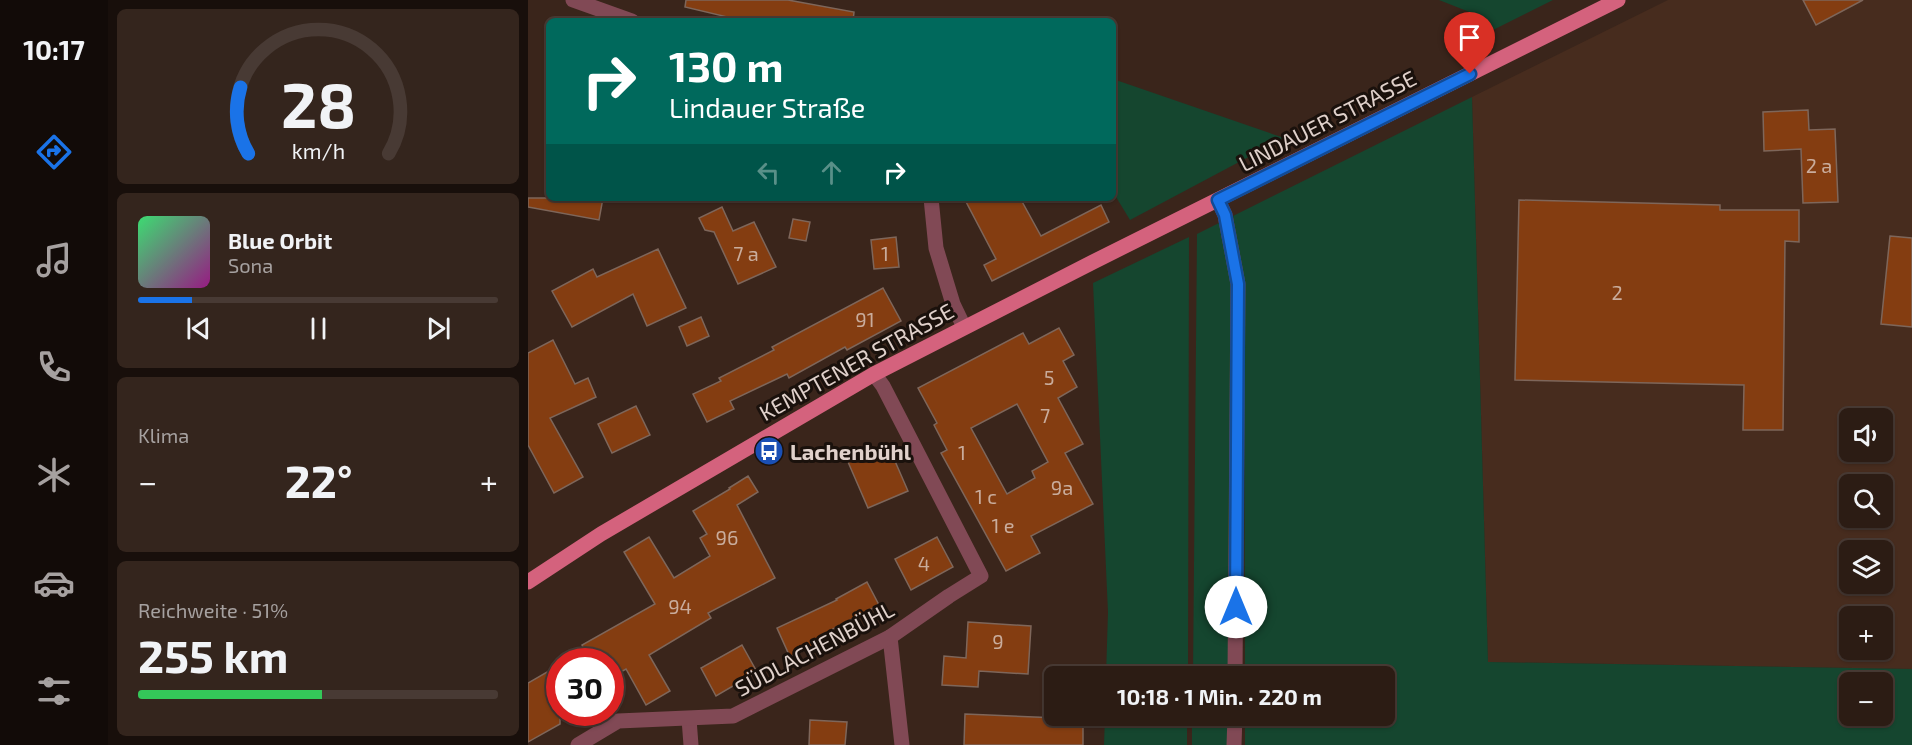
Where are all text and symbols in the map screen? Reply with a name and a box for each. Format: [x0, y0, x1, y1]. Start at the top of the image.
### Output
pin [1444, 12, 1495, 74]
icon: arrive [1453, 21, 1486, 54]
text: 10:17 [23, 33, 85, 65]
text: 130 m [669, 40, 784, 90]
icon: right [570, 42, 648, 120]
street label: LINDAUER STRASSE [1234, 64, 1420, 176]
text: 28 [280, 66, 356, 141]
text: Lindauer Straße [669, 91, 865, 123]
icon: directions [33, 131, 75, 173]
text: km/h [291, 138, 345, 163]
house number: 2 a [1806, 153, 1832, 177]
icon: left [752, 156, 785, 189]
icon: ahead [815, 156, 848, 189]
icon: right [878, 156, 911, 189]
text: Blue Orbit [228, 227, 332, 253]
icon: music [33, 239, 75, 281]
house number: 7 a [733, 241, 759, 265]
house number: 1 [881, 241, 889, 265]
text: Sona [228, 253, 273, 277]
house number: 2 [1611, 280, 1623, 304]
street label: KEMPTENER STRASSE [754, 297, 958, 425]
house number: 91 [855, 307, 875, 331]
icon: previous [182, 312, 215, 345]
icon: pause [302, 312, 335, 345]
icon: next [422, 312, 455, 345]
icon: phone [33, 346, 75, 388]
house number: 5 [1044, 365, 1054, 389]
house number: 7 [1040, 403, 1050, 427]
map controls [1839, 408, 1893, 726]
button: sound [1839, 408, 1893, 462]
text: Klima [138, 423, 189, 447]
bus stop icon: Lachenbühl [753, 435, 785, 467]
place label: Lachenbühl [790, 438, 912, 464]
house number: 1 [958, 440, 966, 464]
text: 22° [285, 453, 352, 507]
icon: climate [33, 454, 75, 496]
text: − [138, 461, 157, 501]
text: + [480, 461, 498, 501]
button: search [1839, 474, 1893, 528]
house number: 9a [1051, 475, 1073, 499]
house number: 1 c [975, 484, 997, 508]
house number: 1 e [991, 513, 1015, 537]
house number: 96 [716, 525, 738, 549]
button: layers [1839, 540, 1893, 594]
house number: 4 [918, 551, 930, 575]
icon: car [33, 562, 75, 604]
position arrow [1204, 575, 1268, 639]
house number: 94 [668, 594, 692, 618]
street label: SÜDLACHENBÜHL [730, 595, 898, 701]
text: Reichweite · 51% [138, 598, 288, 622]
button: + [1839, 606, 1893, 660]
text: 255 km [138, 628, 288, 682]
house number: 9 [992, 629, 1004, 653]
speed limit sign: 30 [546, 648, 624, 726]
icon: filters [33, 670, 75, 712]
button: − [1839, 672, 1893, 726]
text: 10:18 · 1 Min. · 220 m [1117, 683, 1322, 709]

